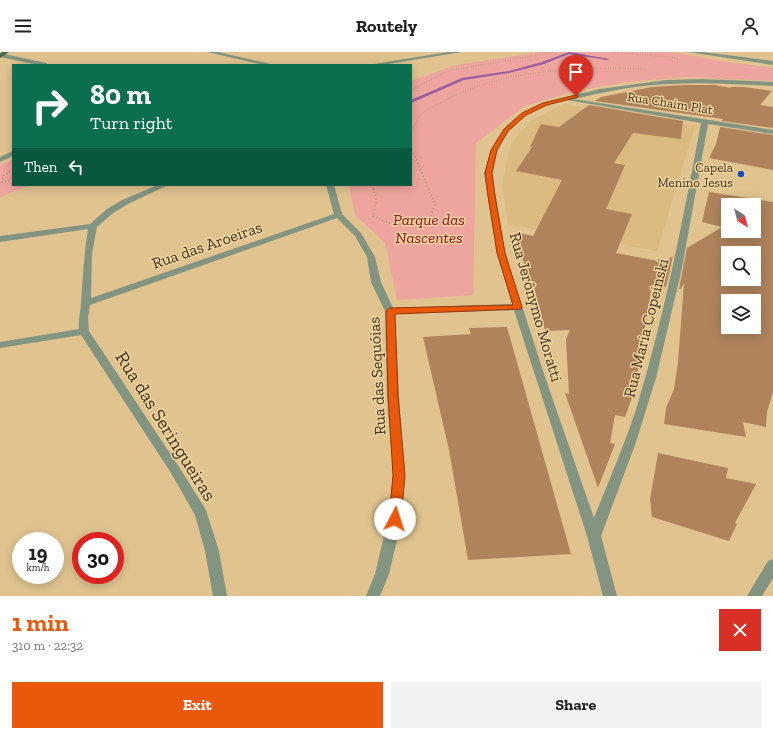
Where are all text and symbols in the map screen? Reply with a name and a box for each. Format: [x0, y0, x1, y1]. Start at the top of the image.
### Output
icon: menu [12, 15, 34, 37]
text: Routely [356, 15, 417, 37]
icon: person [739, 15, 761, 37]
pin [559, 55, 593, 96]
icon: arrive [565, 61, 587, 83]
text: 80 m [90, 78, 151, 111]
icon: right [24, 80, 76, 132]
street label: Rua Chaim Plat [626, 89, 714, 117]
text: Turn right [90, 112, 172, 134]
icon: left [65, 156, 87, 178]
text: Then [24, 158, 57, 176]
place label: Capela Menino Jesus [657, 160, 734, 190]
marker: Capela Menino Jesus [736, 169, 746, 179]
north arrow [721, 198, 761, 238]
map controls [721, 198, 761, 334]
park label: Parque das Nascentes [393, 210, 465, 247]
street label: Rua das Aroeiras [149, 217, 265, 273]
street label: Rua Jerônymo Moratti [506, 230, 567, 384]
button: search [721, 246, 761, 286]
street label: Rua Maria Copeinski [620, 256, 673, 400]
button: layers [721, 294, 761, 334]
street label: Rua das Sequóias [364, 316, 390, 436]
street label: Rua das Seringueiras [111, 347, 221, 505]
position arrow [374, 498, 416, 540]
speed limit sign: 30 [72, 532, 124, 584]
text: 19 [29, 541, 47, 565]
text: km/h [27, 562, 49, 574]
text: 1 min [12, 608, 69, 637]
button: close [719, 609, 761, 651]
text: 310 m · 22:32 [12, 638, 83, 653]
button: Exit [12, 682, 383, 728]
button: Share [391, 682, 761, 728]

